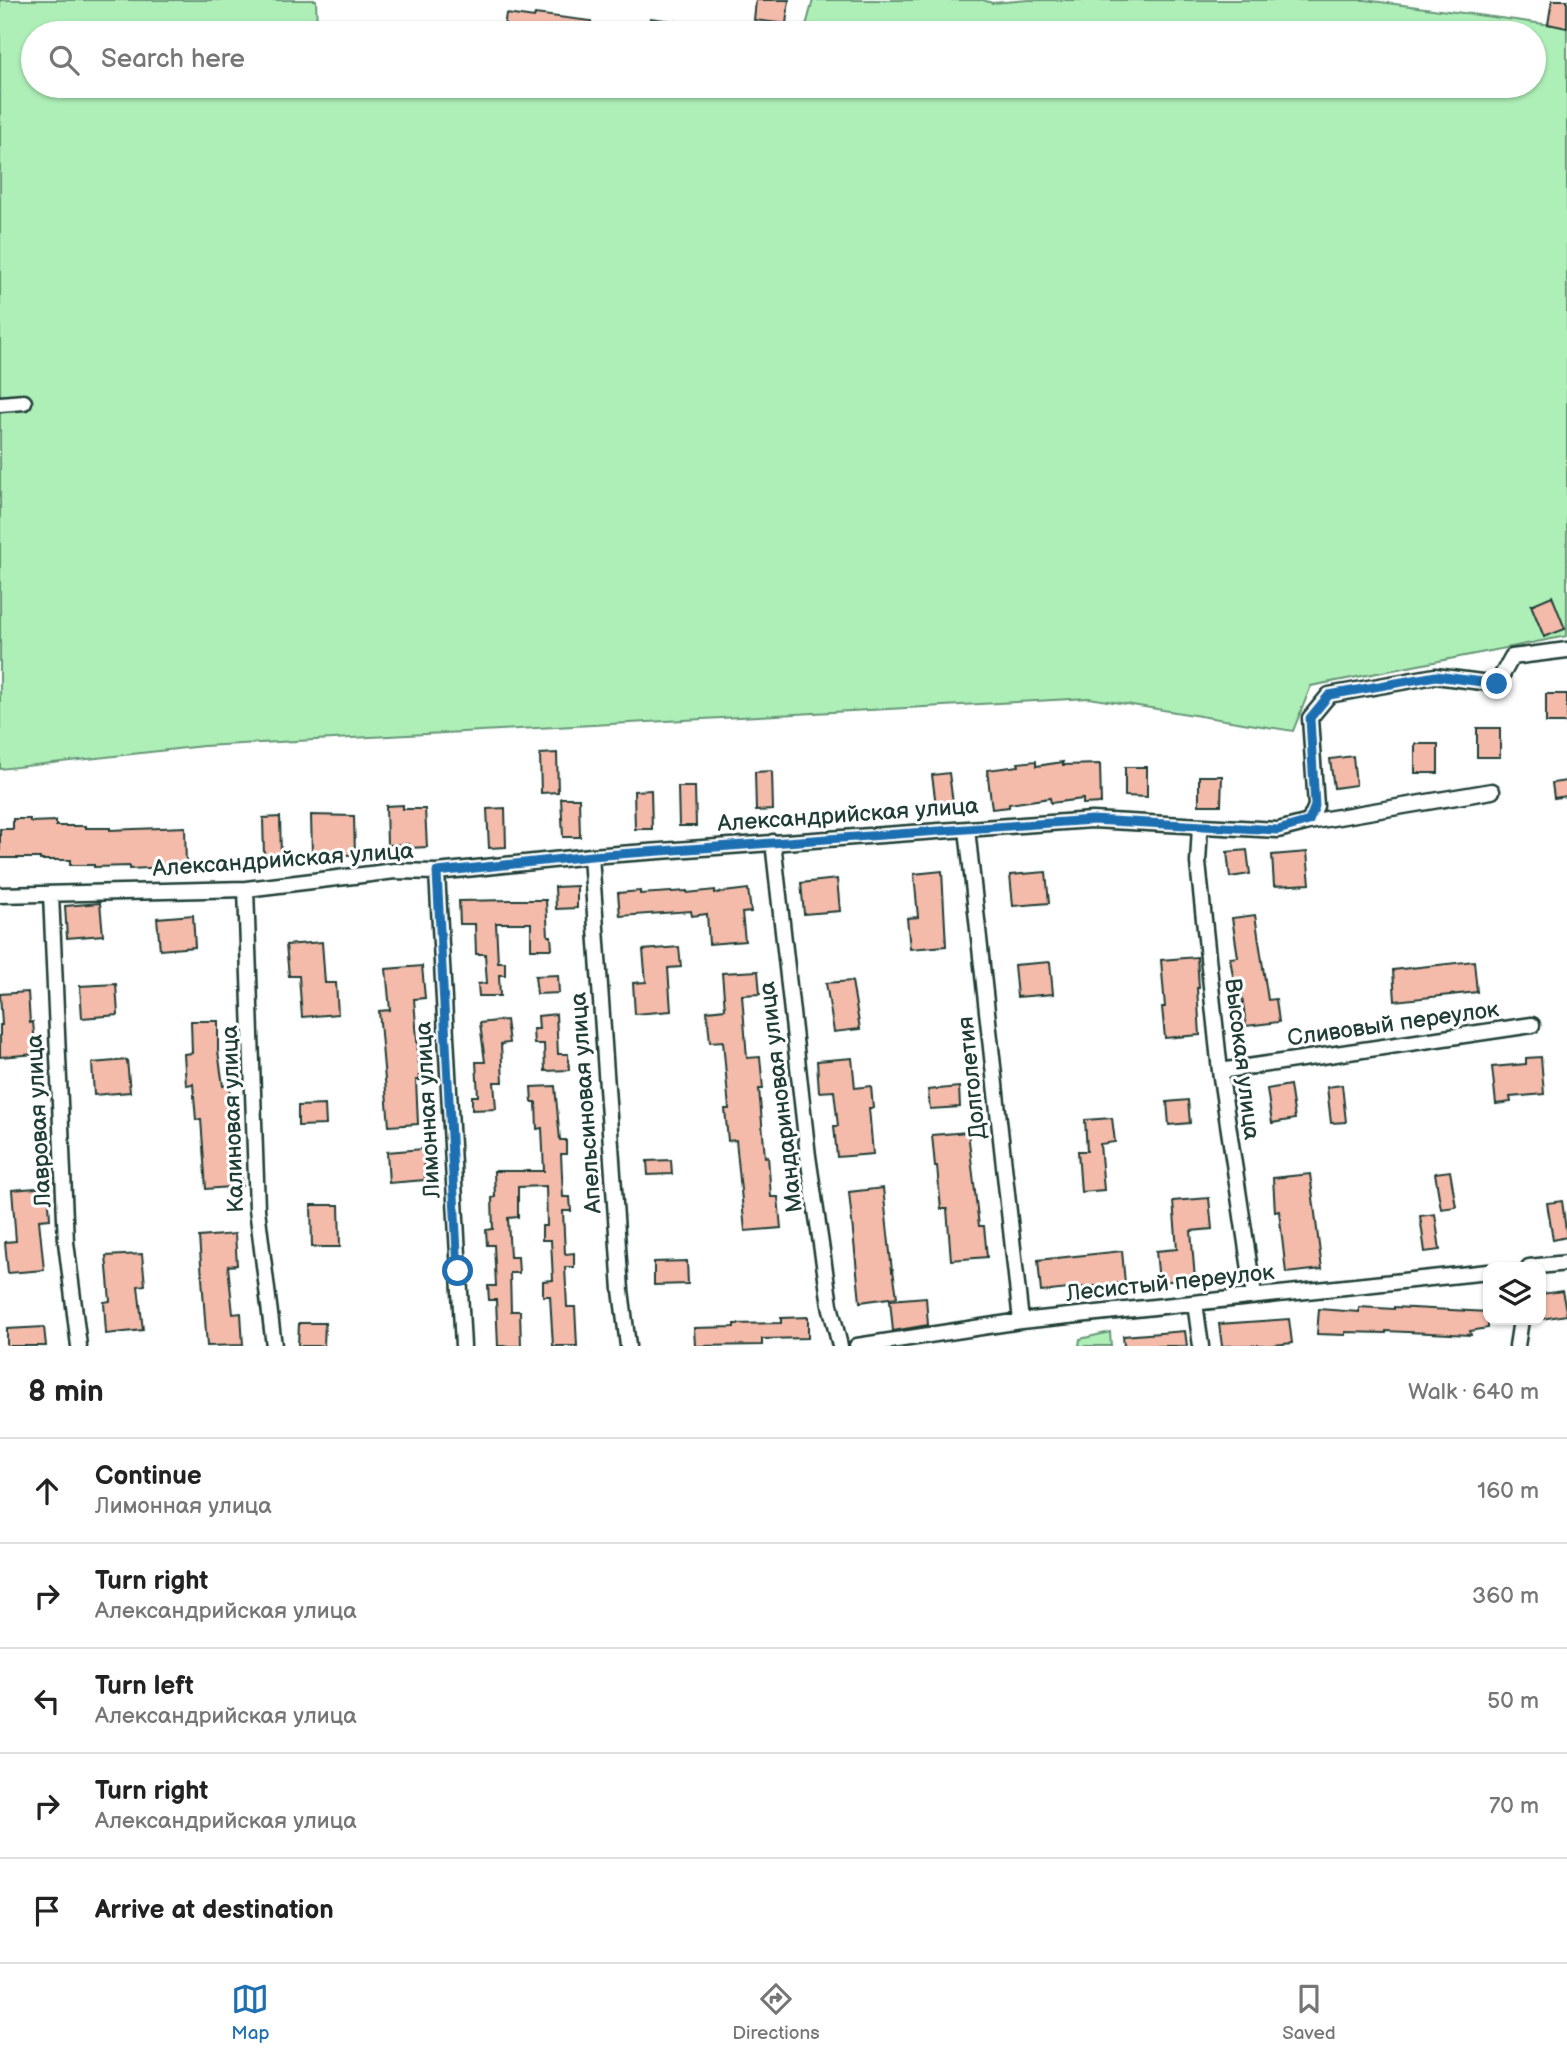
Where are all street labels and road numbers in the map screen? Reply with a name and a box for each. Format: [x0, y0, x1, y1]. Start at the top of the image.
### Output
street label: Александрийская улица [715, 792, 980, 838]
street label: Александрийская улица [150, 837, 415, 883]
street label: Высокая улица [1218, 977, 1266, 1142]
street label: Мандариновая улица [753, 979, 809, 1214]
street label: Апельсиновая улица [564, 991, 608, 1216]
street label: Сливовый переулок [1286, 995, 1501, 1053]
street label: Долголетия [952, 1015, 992, 1141]
street label: Лимонная улица [409, 1020, 447, 1200]
street label: Калиновая улица [216, 1024, 250, 1213]
street label: Лавровая улица [20, 1033, 58, 1209]
street label: Лесистый переулок [1064, 1258, 1276, 1308]

